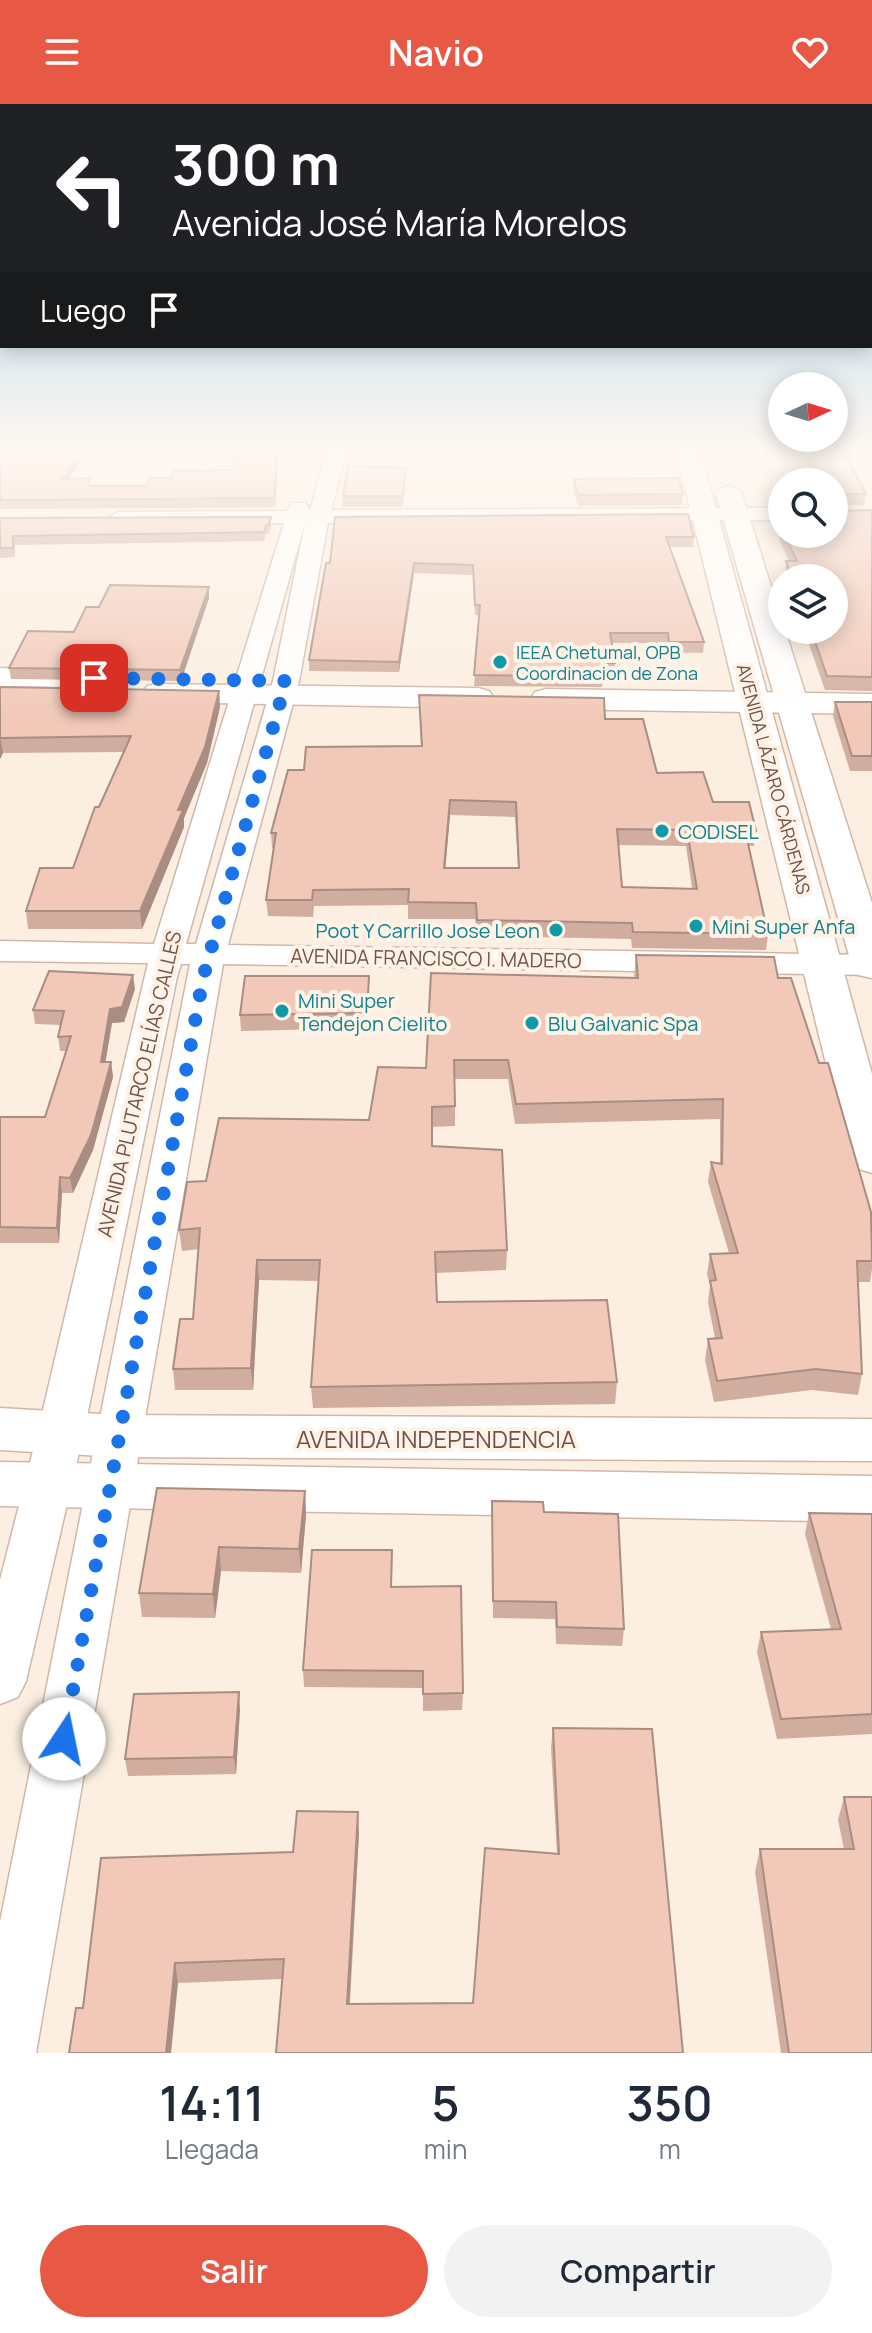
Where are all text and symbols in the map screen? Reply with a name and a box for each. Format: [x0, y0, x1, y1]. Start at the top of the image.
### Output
text: Navio [388, 28, 484, 77]
icon: menu [40, 30, 84, 74]
icon: heart [788, 30, 832, 74]
text: 300 m [172, 125, 340, 202]
icon: left [40, 136, 144, 240]
text: Avenida José María Morelos [172, 198, 627, 247]
icon: arrive [142, 288, 186, 332]
text: Luego [40, 290, 126, 331]
north arrow [768, 372, 848, 452]
map controls [768, 372, 848, 644]
button: search [768, 468, 848, 548]
button: layers [768, 564, 848, 644]
place label: IEEA Chetumal, OPB Coordinacion de Zona [516, 640, 698, 685]
pin [60, 644, 128, 712]
marker: IEEA Chetumal, OPB Coordinacion de Zona [491, 653, 509, 671]
icon: arrive [72, 656, 116, 700]
street label: AVENIDA LÁZARO CÁRDENAS [732, 661, 816, 897]
place label: CODISEL [678, 818, 759, 845]
marker: CODISEL [653, 822, 671, 840]
place label: Mini Super Anfa [712, 913, 855, 940]
place label: Poot Y Carrillo Jose Leon [316, 917, 540, 944]
marker: Mini Super Anfa [687, 917, 705, 935]
marker: Poot Y Carrillo Jose Leon [547, 921, 565, 939]
street label: AVENIDA PLUTARCO ELÍAS CALLES [91, 928, 187, 1240]
street label: AVENIDA FRANCISCO I. MADERO [290, 942, 582, 974]
place label: Mini Super Tendejon Cielito [298, 987, 447, 1037]
marker: Mini Super Tendejon Cielito [273, 1002, 291, 1020]
place label: Blu Galvanic Spa [548, 1010, 698, 1037]
marker: Blu Galvanic Spa [523, 1014, 541, 1032]
street label: AVENIDA INDEPENDENCIA [296, 1422, 576, 1455]
position arrow [22, 1697, 106, 1781]
text: 14:11 [159, 2070, 265, 2135]
text: 5 [432, 2070, 460, 2135]
text: 350 [627, 2070, 713, 2135]
text: Llegada [165, 2131, 259, 2167]
text: min [424, 2131, 467, 2167]
text: m [659, 2131, 681, 2167]
button: Salir [40, 2225, 428, 2317]
button: Compartir [444, 2225, 832, 2317]

